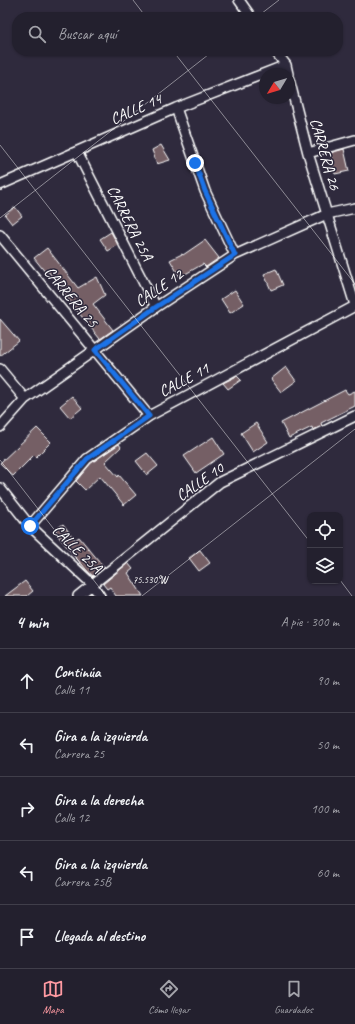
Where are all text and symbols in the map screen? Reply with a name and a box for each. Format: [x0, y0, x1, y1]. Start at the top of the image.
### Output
search box [12, 12, 343, 56]
icon: search [26, 23, 48, 45]
text: Buscar aquí [58, 25, 117, 44]
north arrow [259, 68, 295, 104]
street label: CALLE 14 [107, 88, 166, 129]
street label: CARRERA 26 [305, 116, 345, 193]
route end [186, 154, 204, 172]
street label: CARRERA 25A [103, 182, 158, 265]
street label: CARRERA 25 [40, 262, 103, 332]
street label: CALLE 12 [131, 264, 188, 311]
street label: CALLE 11 [155, 358, 213, 402]
street label: CALLE 10 [172, 457, 229, 506]
map controls [307, 512, 343, 584]
button: locate [307, 512, 343, 548]
route start [21, 517, 39, 535]
street label: CALLE 25A [48, 520, 107, 578]
button: layers [307, 548, 343, 584]
text: 75.530°W [133, 573, 169, 586]
text: 4 min [16, 612, 49, 633]
text: A pie · 300 m [281, 614, 339, 630]
text: Continúa [54, 663, 101, 682]
icon: ahead [16, 670, 38, 692]
text: 90 m [317, 673, 339, 689]
text: Calle 11 [54, 682, 89, 698]
text: Gira a la izquierda [54, 727, 147, 746]
icon: left [16, 734, 38, 756]
text: 50 m [317, 737, 339, 753]
text: Carrera 25 [54, 746, 104, 762]
text: Gira a la derecha [54, 791, 143, 810]
icon: right [16, 798, 38, 820]
text: 100 m [311, 801, 339, 817]
text: Calle 12 [54, 810, 89, 826]
text: Gira a la izquierda [54, 855, 147, 874]
icon: left [16, 862, 38, 884]
text: 60 m [317, 865, 339, 881]
text: Carrera 25B [54, 874, 111, 890]
icon: arrive [16, 926, 38, 948]
text: Llegada al destino [54, 927, 145, 946]
tab: Mapa [42, 978, 64, 1016]
tab: Cómo llegar [148, 978, 190, 1016]
tab: Guardados [274, 978, 313, 1016]

